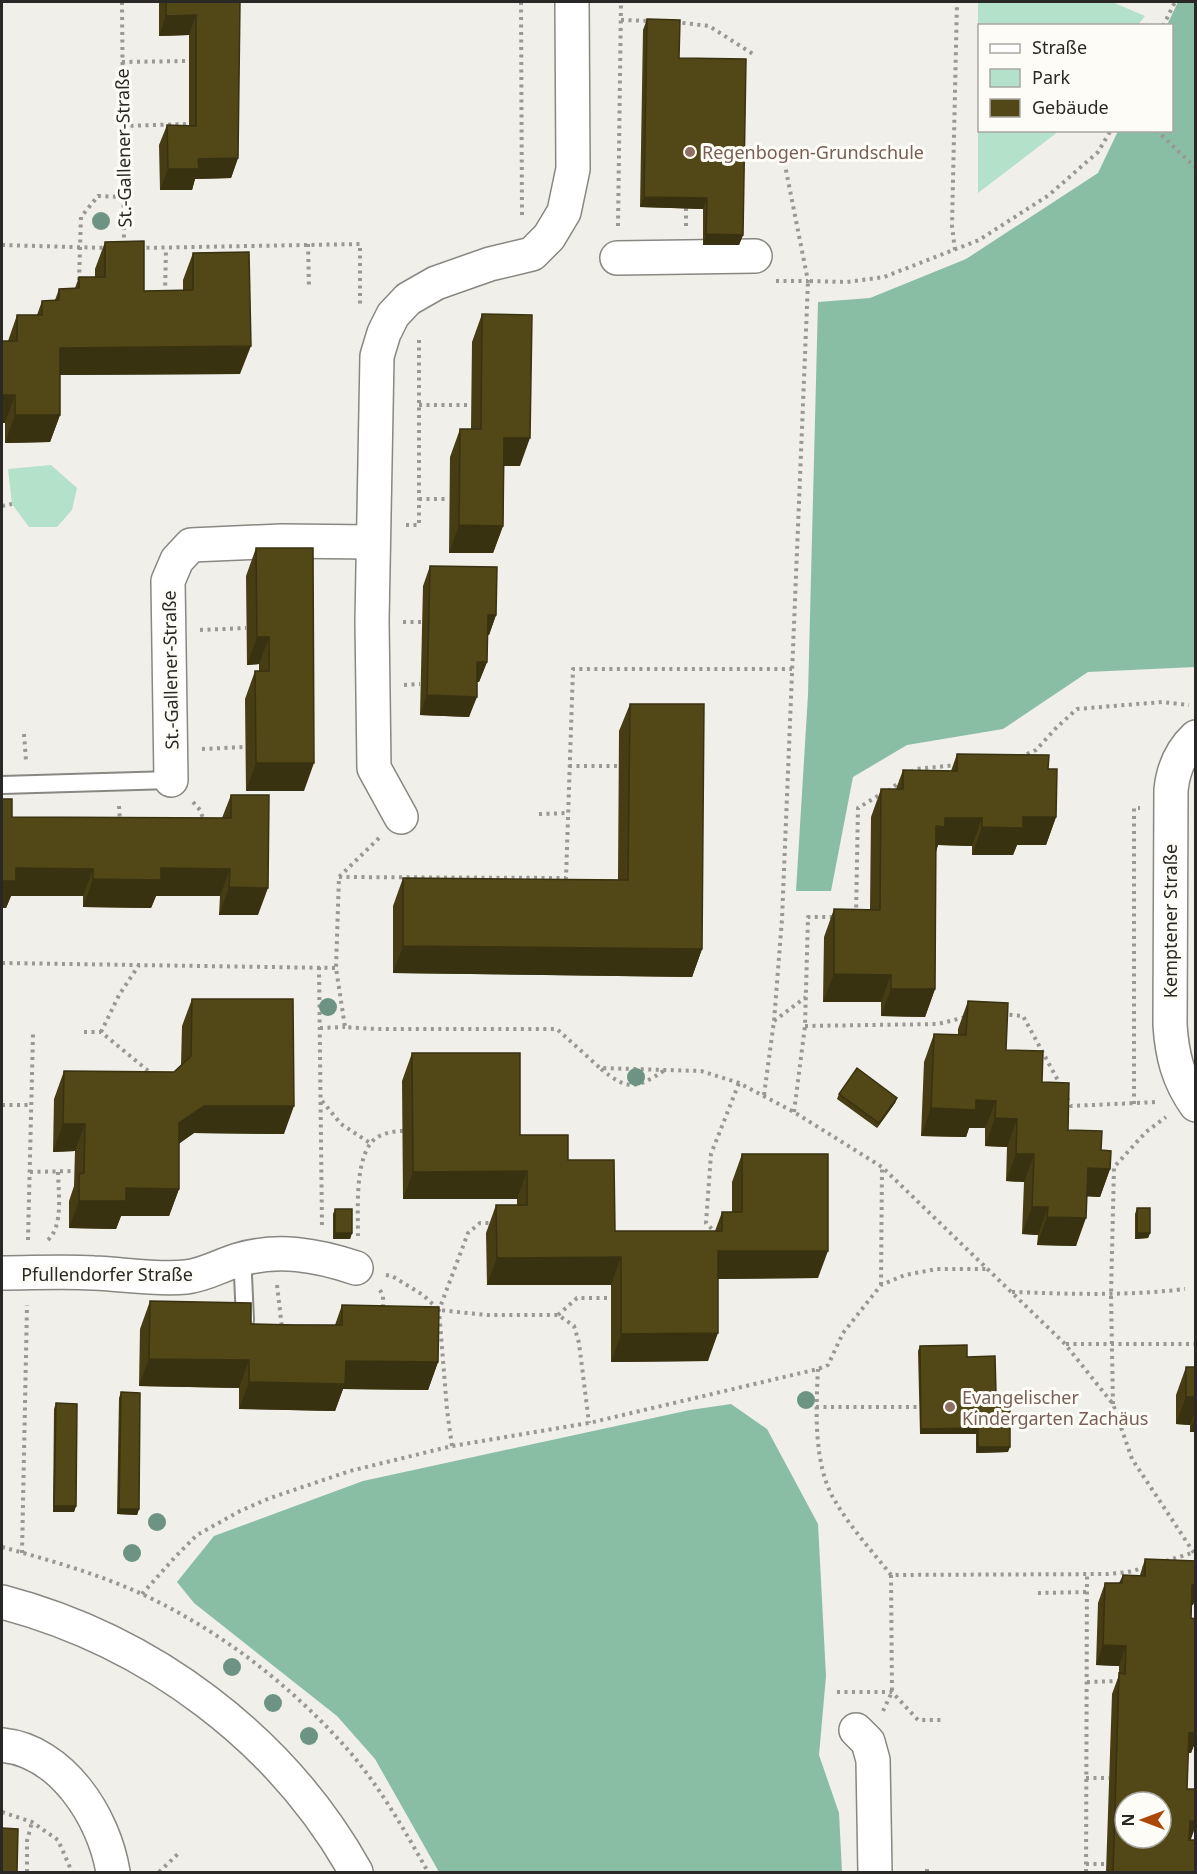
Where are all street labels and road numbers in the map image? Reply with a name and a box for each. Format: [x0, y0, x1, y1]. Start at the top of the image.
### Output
street label: St.-Gallener-Straße [110, 68, 136, 228]
street label: St.-Gallener-Straße [157, 590, 183, 750]
street label: Kemptener Straße [1158, 844, 1182, 998]
street label: Pfullendorfer Straße [21, 1262, 193, 1286]

